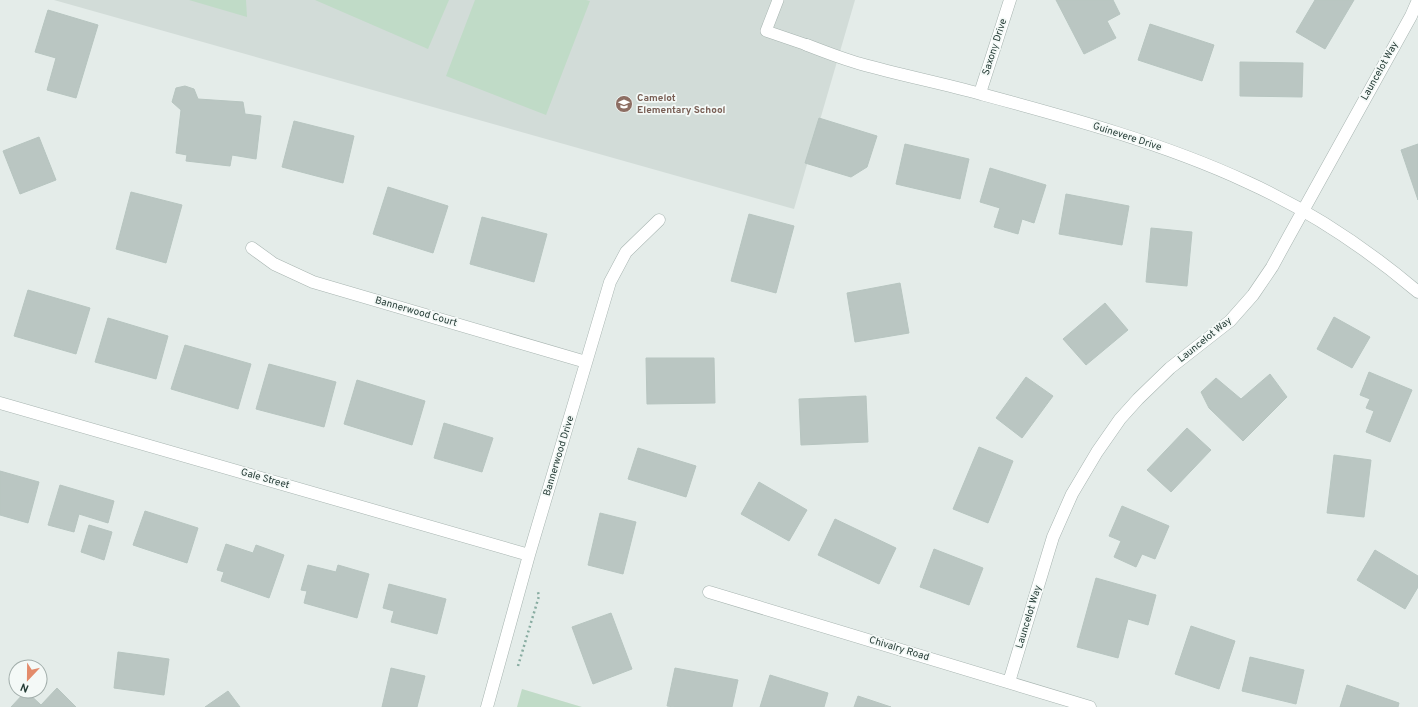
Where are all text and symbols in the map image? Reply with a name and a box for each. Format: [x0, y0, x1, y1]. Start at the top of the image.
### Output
street label: Saxony Drive [980, 17, 1010, 77]
street label: Launcelot Way [1358, 39, 1402, 103]
place label: Camelot Elementary School [637, 92, 726, 117]
school or university icon: Camelot Elementary School [614, 94, 634, 114]
street label: Guinevere Drive [1091, 120, 1163, 154]
street label: Bannerwood Court [373, 294, 459, 330]
street label: Launcelot Way [1175, 314, 1235, 366]
street label: Bannerwood Drive [541, 414, 577, 498]
street label: Gale Street [239, 466, 291, 492]
street label: Launcelot Way [1013, 584, 1045, 650]
street label: Chivalry Road [867, 634, 931, 664]
north arrow [8, 659, 48, 699]
text: N [18, 679, 31, 695]

